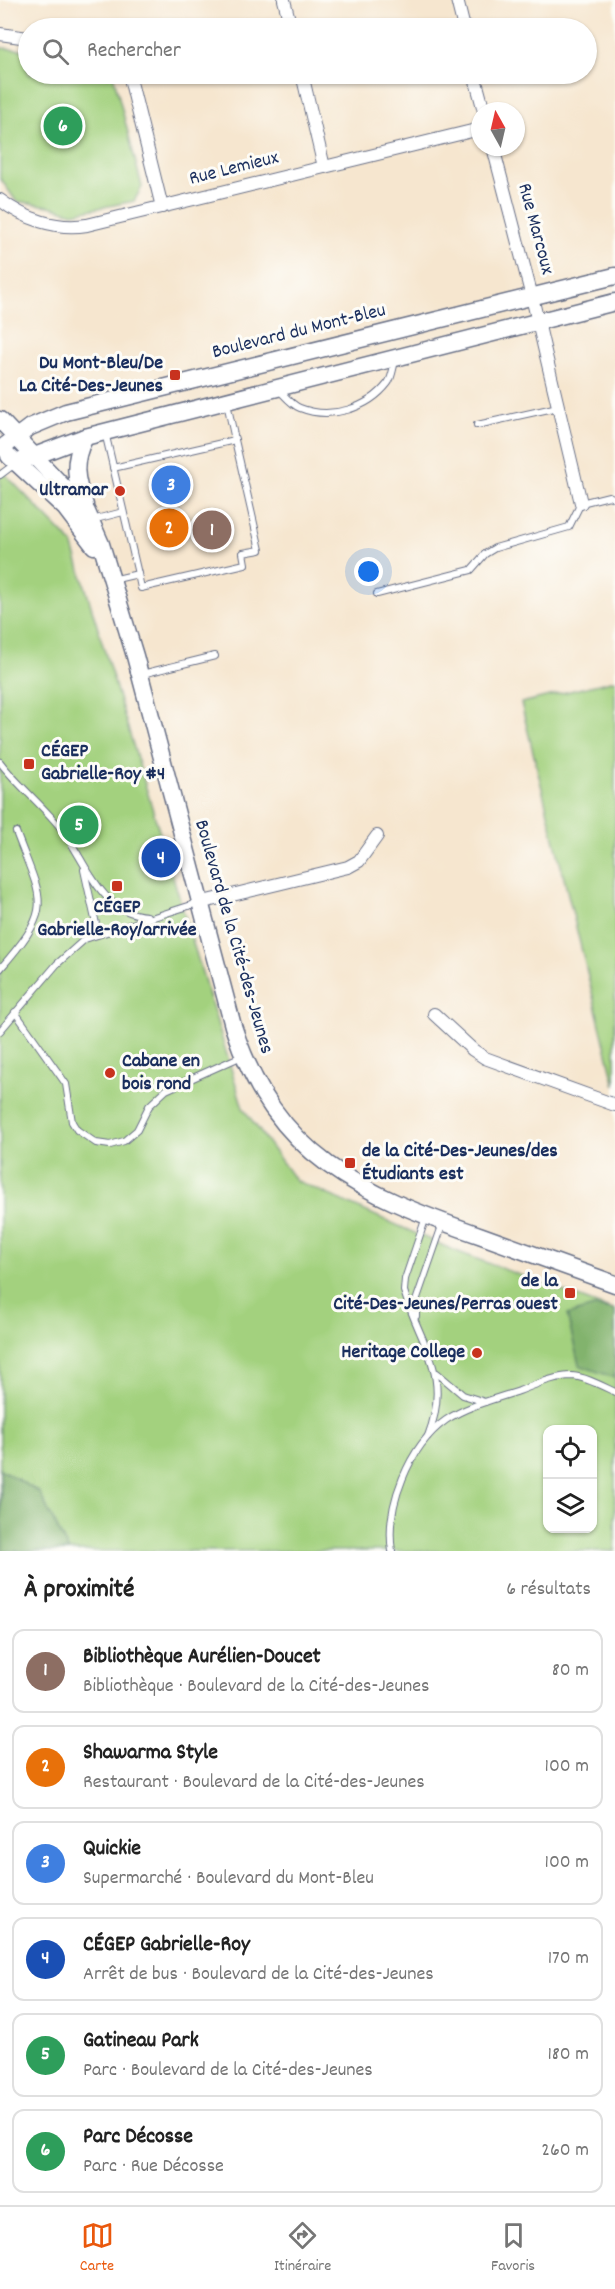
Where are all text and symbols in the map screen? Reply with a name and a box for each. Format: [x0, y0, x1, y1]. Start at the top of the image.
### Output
search box [18, 18, 597, 84]
icon: search [39, 35, 72, 68]
text: Rechercher [87, 36, 181, 67]
north arrow [471, 102, 525, 156]
pin: 6 [44, 104, 82, 148]
street label: Rue Lemieux [186, 144, 282, 194]
street label: Rue Marcoux [509, 180, 561, 278]
street label: Boulevard du Mont-Bleu [209, 297, 389, 367]
place label: Du Mont-Bleu/De La Cité-Des-Jeunes [19, 350, 163, 401]
marker: Du Mont-Bleu/De La Cité-Des-Jeunes [168, 368, 182, 382]
pin: 3 [152, 462, 190, 508]
place label: Ultramar [39, 477, 109, 505]
marker: Ultramar [113, 484, 127, 498]
pin: 2 [150, 506, 188, 550]
pin: 1 [192, 508, 232, 552]
your location [354, 557, 383, 586]
place label: CÉGEP Gabrielle-Roy #4 [41, 738, 165, 789]
marker: CÉGEP Gabrielle-Roy #4 [22, 757, 36, 771]
pin: 5 [60, 802, 98, 848]
street label: Boulevard de la Cité-des-Jeunes [186, 817, 280, 1057]
pin: 4 [142, 836, 180, 880]
marker: CÉGEP Gabrielle-Roy/arrivée [110, 879, 124, 893]
place label: CÉGEP Gabrielle-Roy/arrivée [37, 894, 197, 945]
place label: Cabane en bois rond [122, 1048, 200, 1099]
marker: Cabane en bois rond [103, 1066, 117, 1080]
place label: de la Cité-Des-Jeunes/des Étudiants est [362, 1138, 558, 1189]
marker: de la Cité-Des-Jeunes/des Étudiants est [343, 1156, 357, 1170]
place label: de la Cité-Des-Jeunes/Perras ouest [333, 1268, 559, 1319]
marker: de la Cité-Des-Jeunes/Perras ouest [563, 1286, 577, 1300]
place label: Heritage College [341, 1339, 465, 1367]
marker: Heritage College [470, 1346, 484, 1360]
map controls [543, 1425, 597, 1533]
button: locate [543, 1425, 597, 1479]
button: layers [543, 1479, 597, 1533]
text: À proximité [24, 1572, 134, 1609]
text: 6 résultats [506, 1576, 591, 1604]
text: Bibliothèque Aurélien-Doucet [83, 1642, 321, 1673]
text: 1 [43, 1657, 48, 1685]
text: 80 m [552, 1657, 589, 1685]
text: Bibliothèque · Boulevard de la Cité-des-Jeunes [83, 1673, 429, 1701]
text: Shawarma Style [83, 1738, 218, 1769]
text: 2 [41, 1753, 50, 1781]
text: 100 m [545, 1753, 589, 1781]
text: Restaurant · Boulevard de la Cité-des-Jeunes [83, 1769, 425, 1797]
text: Quickie [83, 1834, 141, 1865]
text: 3 [41, 1849, 50, 1877]
text: 100 m [545, 1849, 589, 1877]
text: Supermarché · Boulevard du Mont-Bleu [83, 1865, 374, 1893]
text: CÉGEP Gabrielle-Roy [83, 1930, 250, 1961]
text: 4 [41, 1945, 50, 1973]
text: 170 m [548, 1945, 589, 1973]
text: Arrêt de bus · Boulevard de la Cité-des-Jeunes [83, 1961, 434, 1989]
text: Gatineau Park [83, 2026, 199, 2057]
text: 5 [41, 2041, 50, 2069]
text: 180 m [547, 2041, 589, 2069]
text: Parc · Boulevard de la Cité-des-Jeunes [83, 2057, 373, 2085]
text: Parc Décosse [83, 2122, 193, 2153]
text: 6 [41, 2137, 50, 2165]
text: 260 m [541, 2137, 589, 2165]
text: Parc · Rue Décosse [83, 2153, 224, 2181]
tab: Carte [80, 2219, 114, 2278]
tab: Itinéraire [274, 2219, 331, 2278]
tab: Favoris [491, 2219, 535, 2278]

